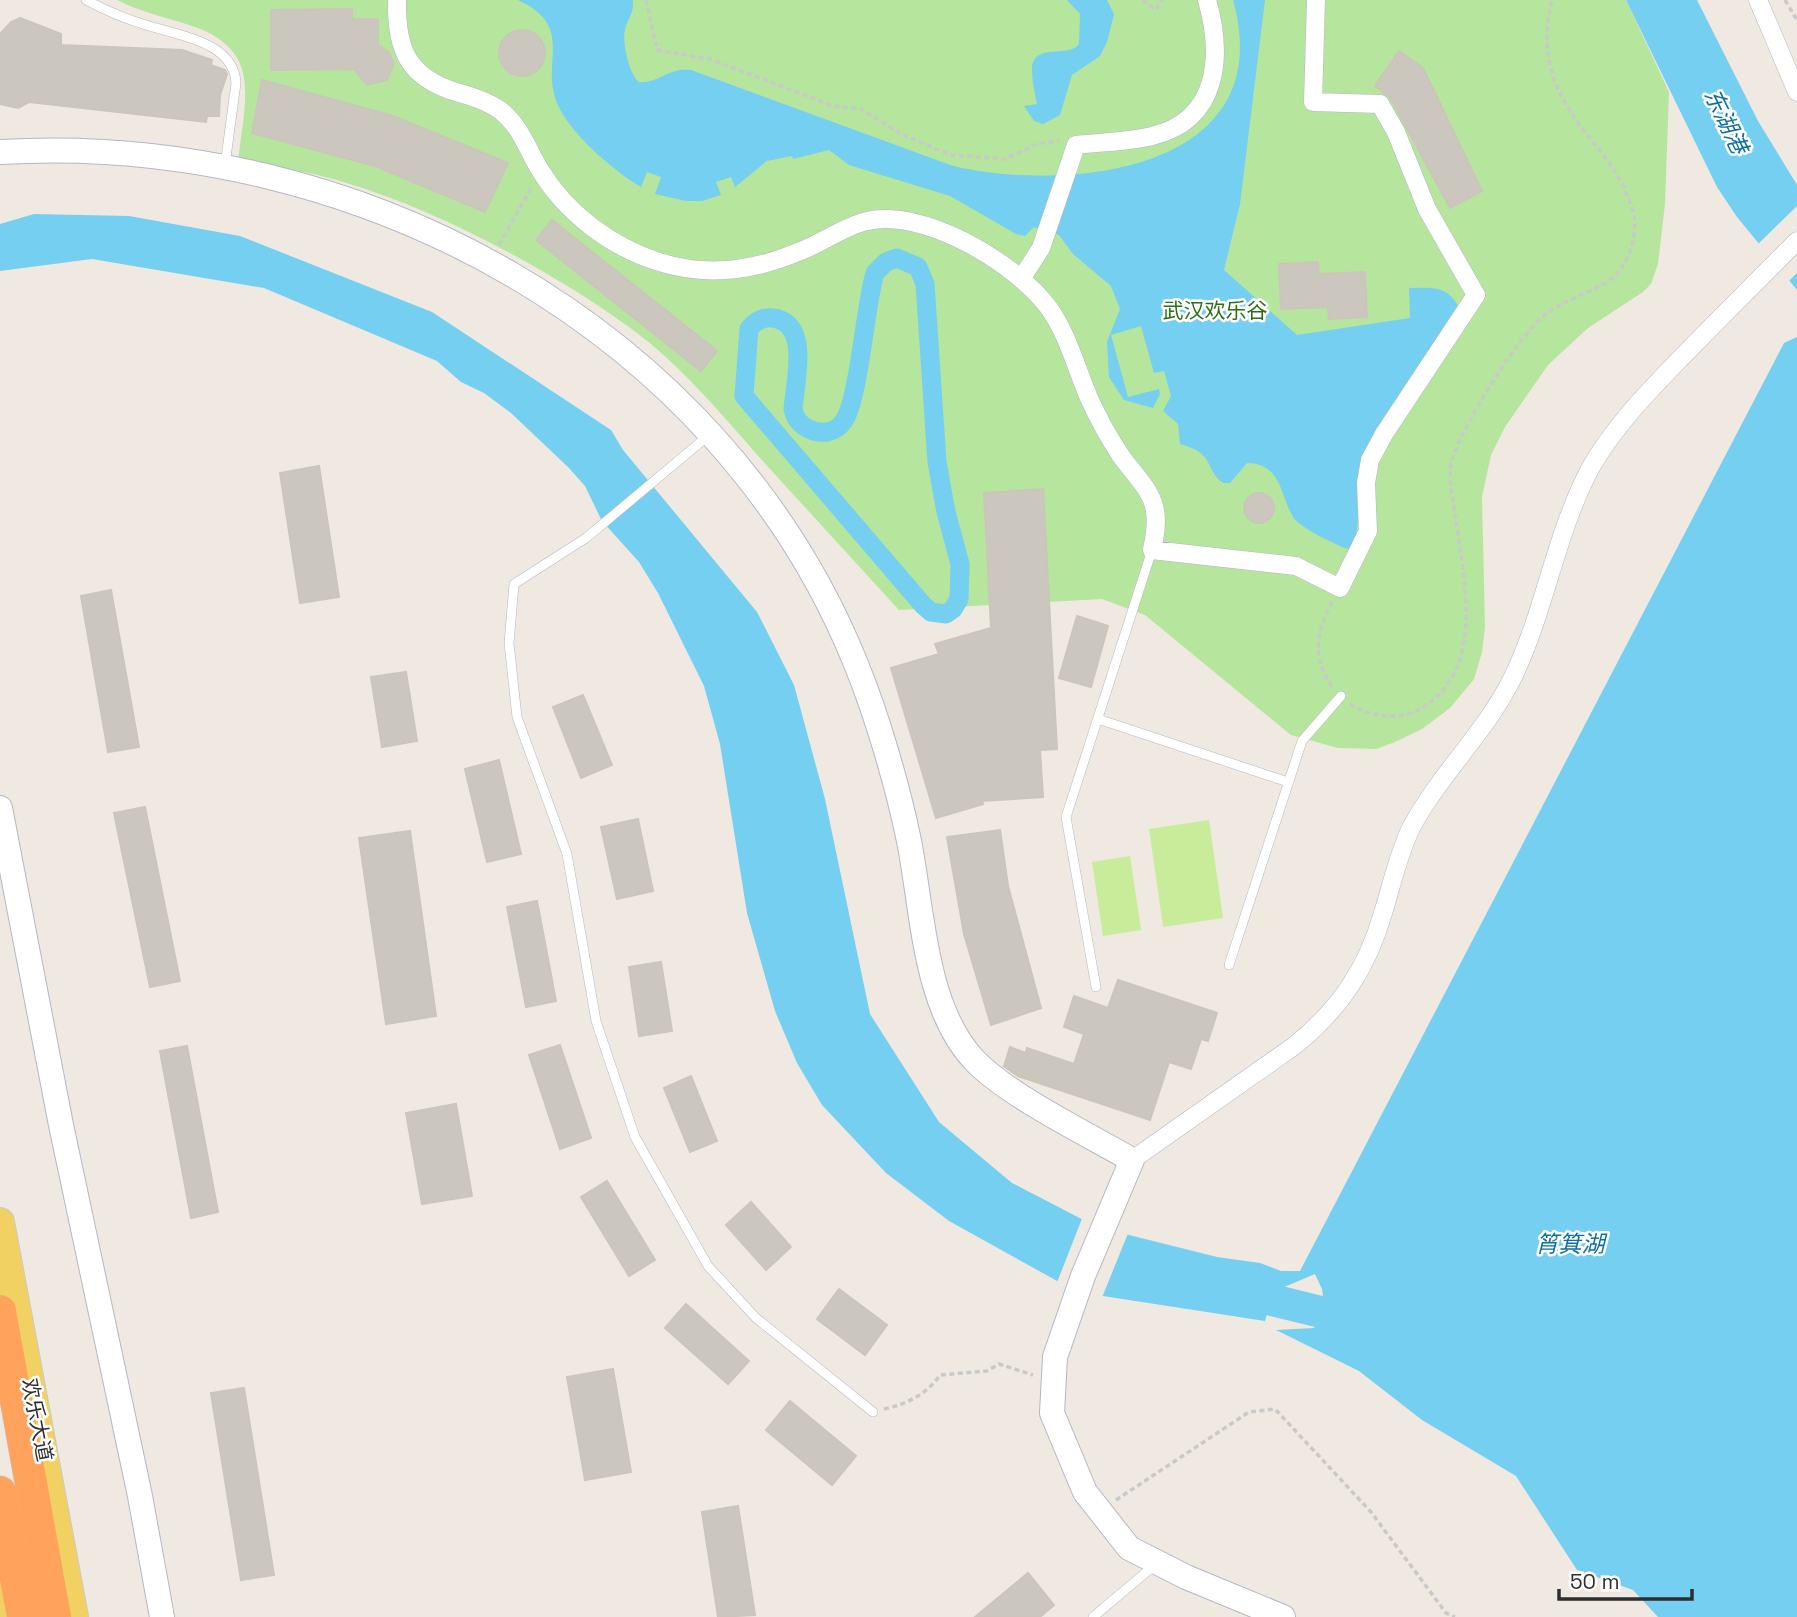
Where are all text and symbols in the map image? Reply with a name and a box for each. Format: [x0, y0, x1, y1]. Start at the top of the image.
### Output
water label: 东湖港 [1697, 83, 1756, 161]
park label: 武汉欢乐谷 [1163, 297, 1268, 324]
water label: 筲箕湖 [1536, 1229, 1608, 1259]
street label: 欢乐大道 [16, 1376, 59, 1464]
scale bar [1559, 1558, 1692, 1602]
text: 50 m [1570, 1568, 1620, 1595]

